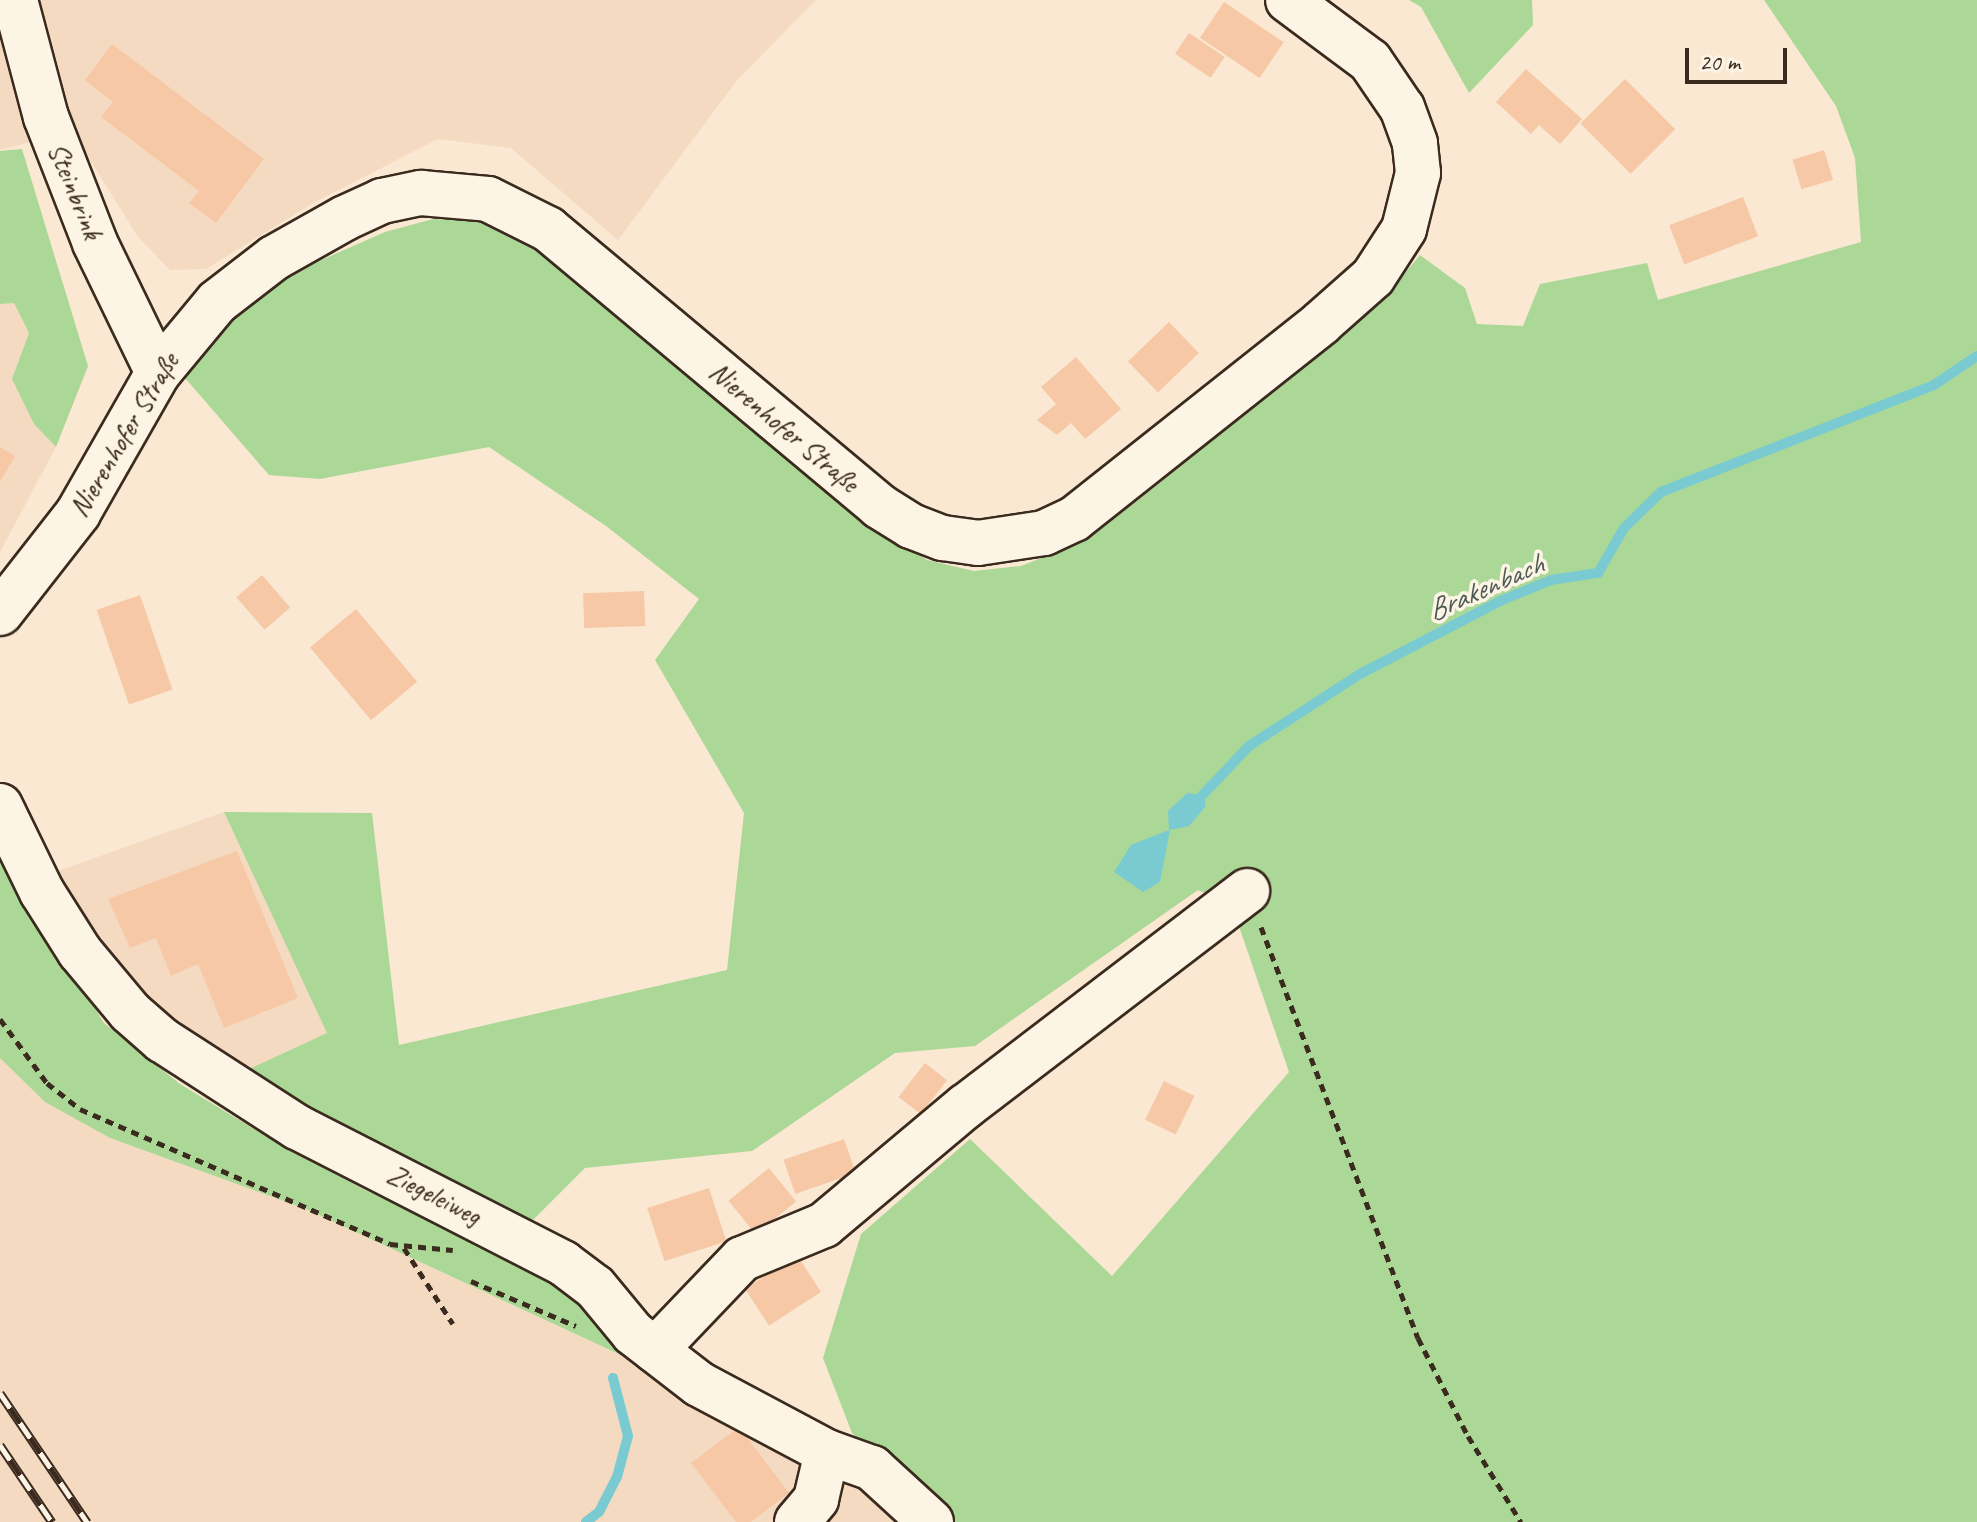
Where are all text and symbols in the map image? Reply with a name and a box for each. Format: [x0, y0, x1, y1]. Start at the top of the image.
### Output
scale bar [1689, 32, 1791, 82]
text: 20 m [1699, 47, 1740, 77]
street label: Steinbrink [41, 138, 109, 244]
street label: Nierenhofer Straße [62, 347, 186, 523]
street label: Nierenhofer Straße [702, 354, 866, 500]
water label: Brakenbach [1421, 546, 1549, 628]
street label: Ziegeleiweg [382, 1157, 486, 1233]

